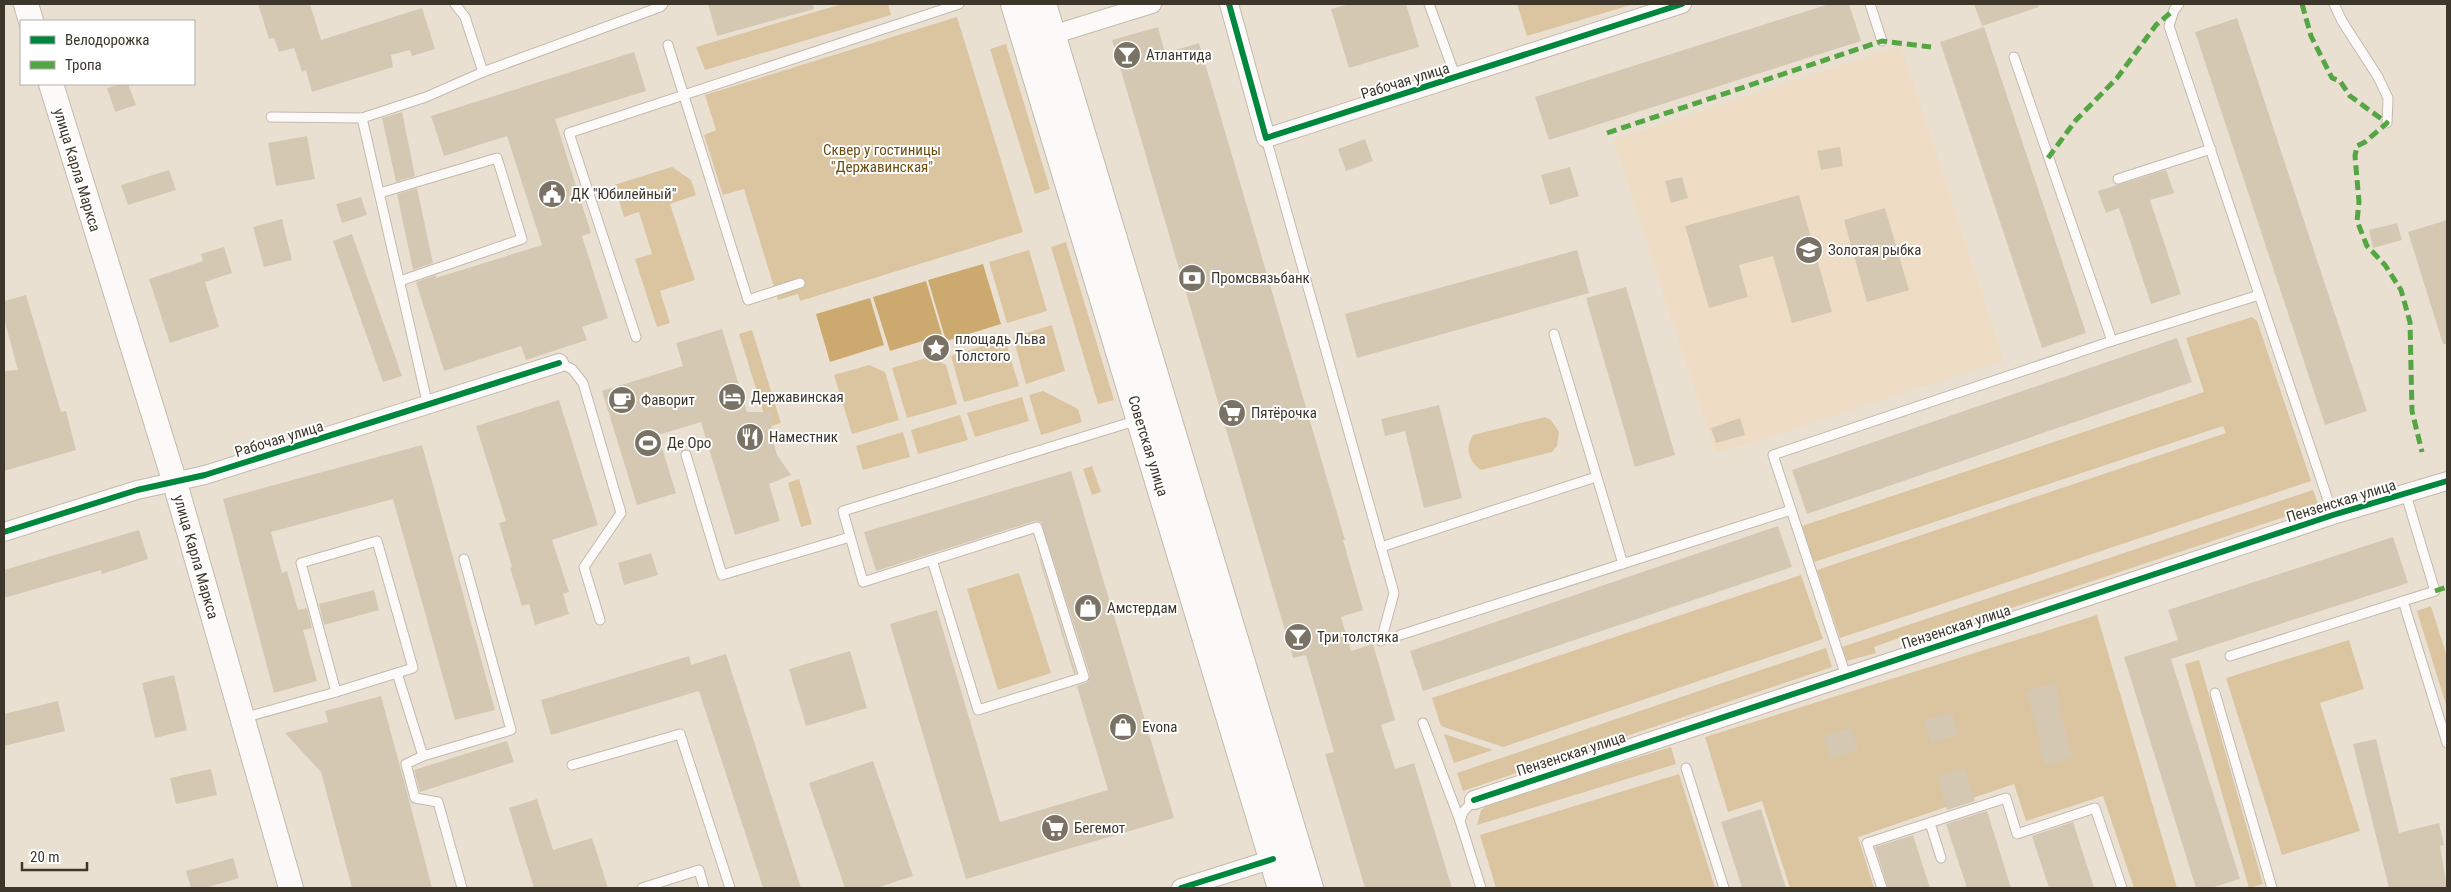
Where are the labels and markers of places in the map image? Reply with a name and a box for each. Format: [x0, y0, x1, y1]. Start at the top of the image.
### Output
bar icon: Атлантида [1112, 40, 1142, 70]
place label: Атлантида [1146, 46, 1212, 64]
public building icon: ДК "Юбилейный" [537, 179, 567, 209]
place label: ДК "Юбилейный" [571, 185, 677, 203]
school or university icon: Золотая рыбка [1794, 235, 1824, 265]
place label: Золотая рыбка [1828, 241, 1921, 259]
bank icon: Промсвязьбанк [1177, 263, 1207, 293]
place label: Промсвязьбанк [1211, 269, 1310, 287]
place label: площадь Льва Толстого [955, 330, 1046, 365]
place icon: площадь Льва Толстого [921, 333, 951, 363]
hotel icon: Державинская [717, 382, 747, 412]
cafe icon: Фаворит [607, 385, 637, 415]
place label: Державинская [751, 388, 844, 406]
place label: Фаворит [641, 391, 695, 409]
supermarket icon: Пятёрочка [1217, 398, 1247, 428]
place label: Пятёрочка [1251, 404, 1317, 422]
restaurant icon: Наместник [735, 422, 765, 452]
sports icon: Де Оро [633, 428, 663, 458]
place label: Наместник [769, 428, 838, 446]
place label: Де Оро [667, 434, 711, 452]
shop icon: Амстердам [1073, 593, 1103, 623]
place label: Амстердам [1107, 599, 1177, 617]
bar icon: Три толстяка [1283, 622, 1313, 652]
place label: Три толстяка [1317, 628, 1399, 646]
shop icon: Evona [1108, 712, 1138, 742]
place label: Evona [1142, 718, 1178, 736]
supermarket icon: Бегемот [1040, 813, 1070, 843]
place label: Бегемот [1074, 819, 1125, 837]

